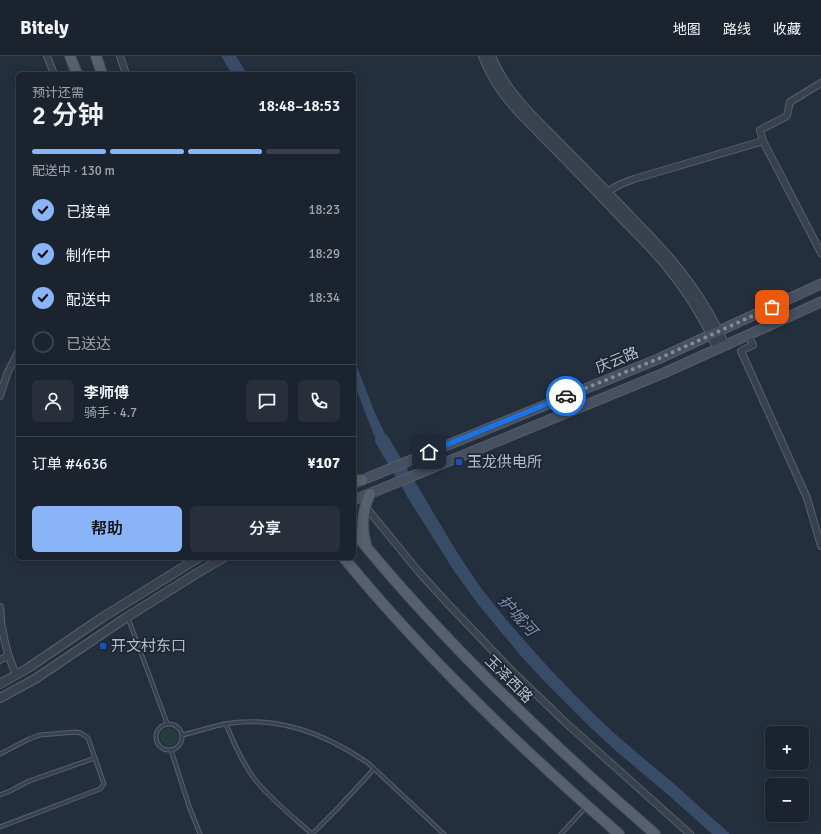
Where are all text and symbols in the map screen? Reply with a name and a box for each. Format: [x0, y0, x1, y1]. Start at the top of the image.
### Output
text: Bitely [20, 16, 69, 40]
text: 地图 [673, 21, 701, 38]
text: 路线 [723, 21, 751, 38]
text: 收藏 [773, 21, 801, 38]
text: 预计还需 [32, 85, 84, 101]
text: 18:48–18:53 [259, 97, 340, 115]
text: 2 分钟 [32, 100, 104, 132]
text: 配送中 · 130 m [32, 163, 115, 179]
icon: check [32, 199, 54, 221]
text: 18:23 [308, 202, 340, 218]
text: 已接单 [66, 203, 111, 221]
icon: check [32, 243, 54, 265]
text: 18:29 [308, 246, 340, 262]
text: 制作中 [66, 247, 111, 265]
icon: check [32, 287, 54, 309]
text: 18:34 [308, 290, 340, 306]
pin [755, 290, 789, 324]
text: 配送中 [66, 291, 111, 309]
icon: bag [761, 296, 783, 318]
text: 已送达 [66, 335, 111, 353]
street label: 庆云路 [593, 343, 641, 377]
courier [546, 376, 586, 416]
button: person [32, 380, 74, 422]
button: chat [246, 380, 288, 422]
button: phone [298, 380, 340, 422]
text: 李师傅 [84, 384, 129, 402]
icon: car [555, 385, 577, 407]
text: 骑手 · 4.7 [84, 405, 137, 421]
pin [412, 435, 446, 469]
icon: home [418, 441, 440, 463]
place label: 玉龙供电所 [467, 453, 542, 471]
text: ¥107 [308, 454, 340, 472]
text: 订单 #4636 [32, 455, 107, 473]
marker: 玉龙供电所 [454, 457, 464, 467]
button: 帮助 [32, 506, 182, 552]
button: 分享 [190, 506, 340, 552]
water label: 护城河 [494, 591, 543, 642]
place label: 开文村东口 [111, 637, 186, 655]
marker: 开文村东口 [98, 641, 108, 651]
street label: 玉泽西路 [481, 651, 537, 707]
map controls [765, 726, 809, 822]
button: + [765, 726, 809, 770]
button: − [765, 778, 809, 822]

